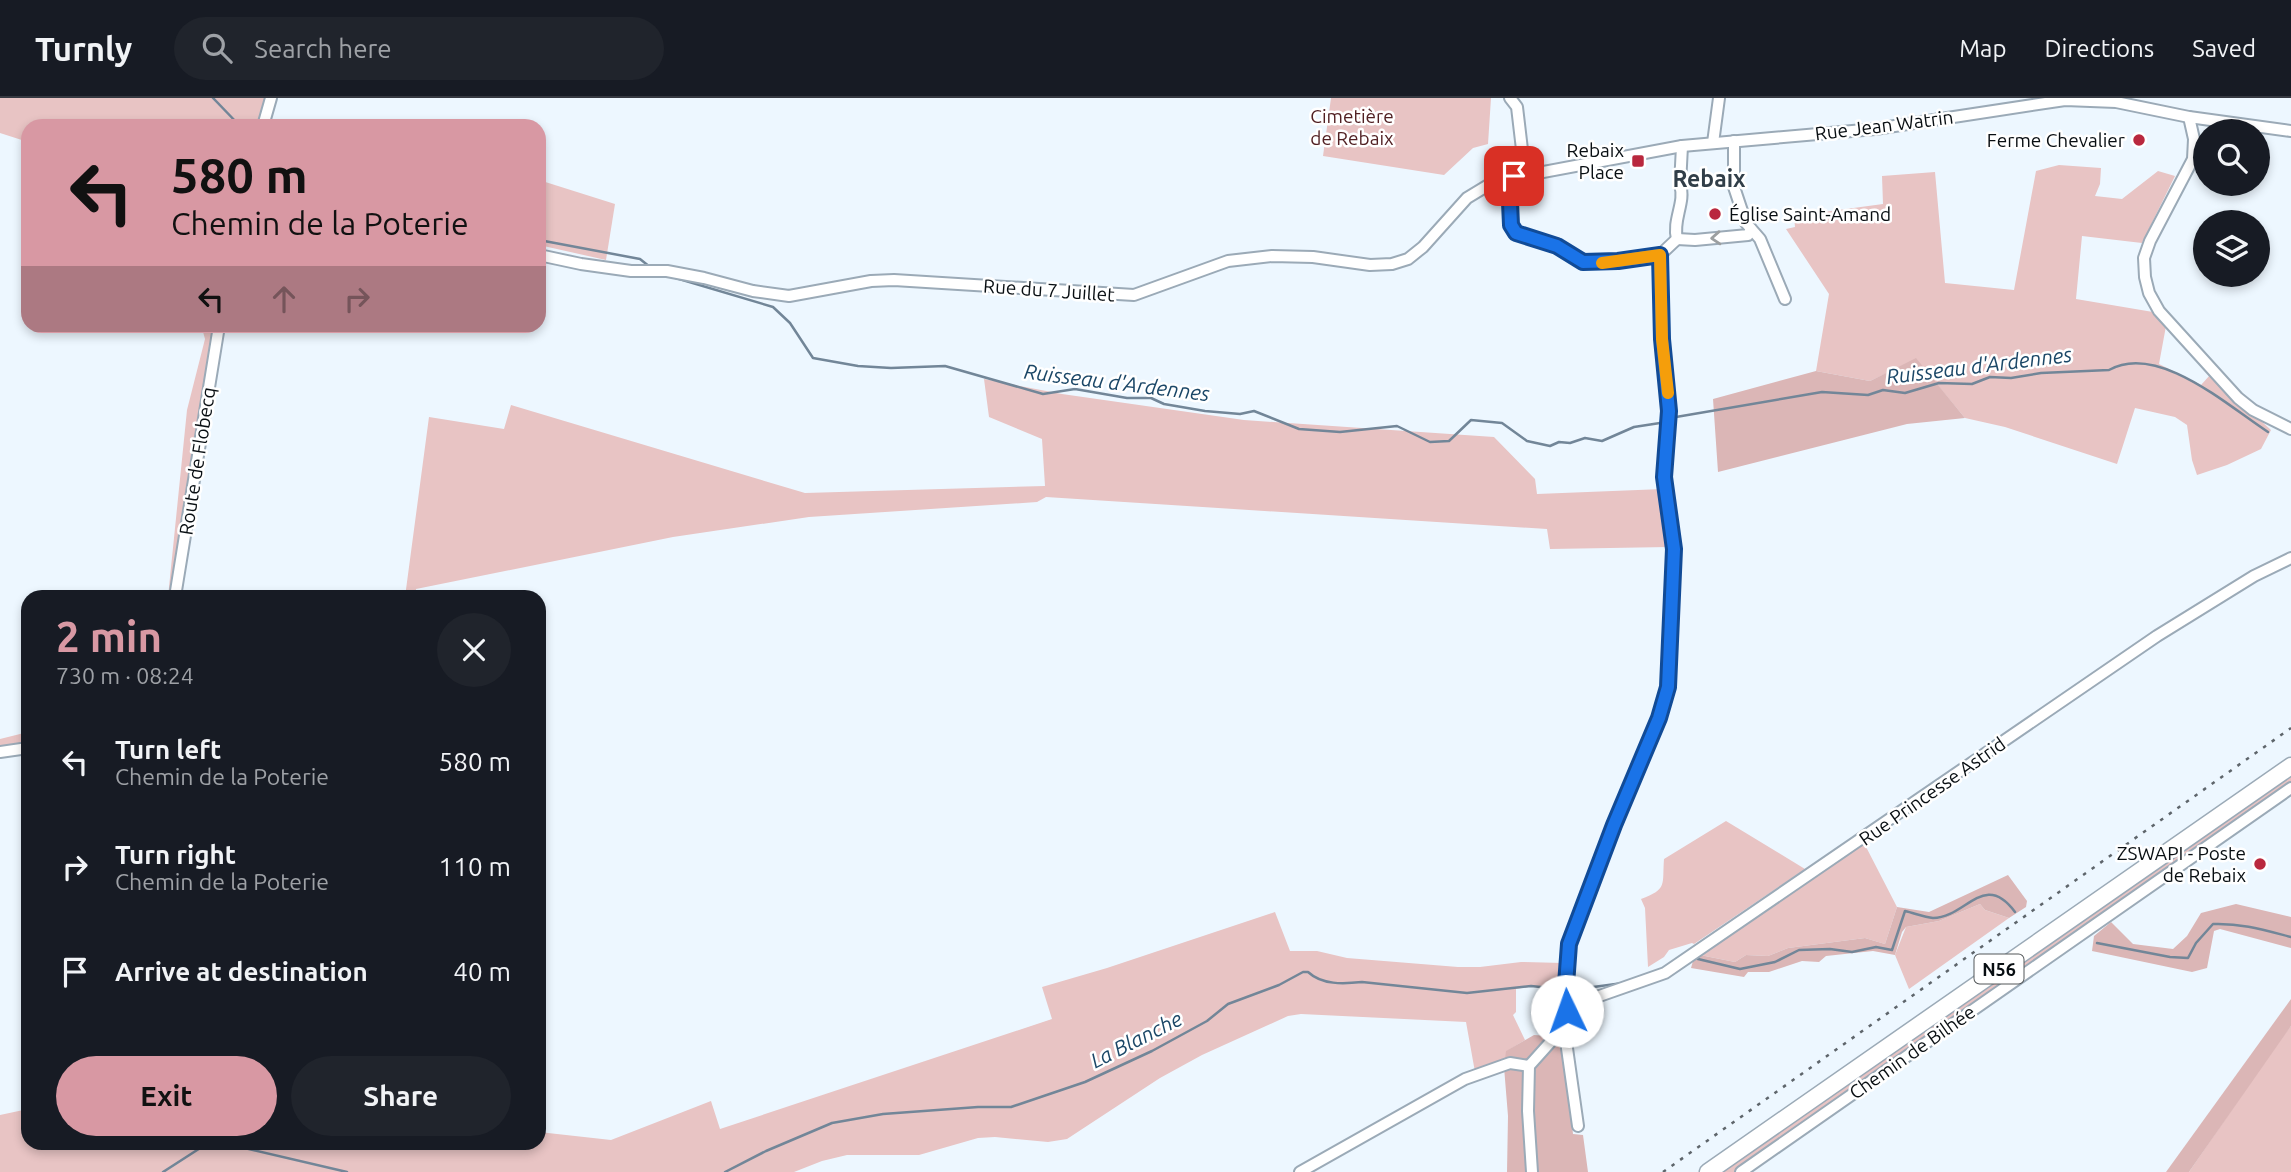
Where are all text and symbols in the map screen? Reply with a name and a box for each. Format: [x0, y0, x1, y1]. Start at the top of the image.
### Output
search box [174, 17, 664, 80]
icon: search [198, 29, 236, 67]
text: Turnly [35, 30, 132, 67]
text: Search here [254, 34, 392, 63]
text: Map [1959, 35, 2006, 62]
text: Directions [2044, 35, 2154, 62]
text: Saved [2192, 35, 2256, 62]
park label: Cimetière de Rebaix [1310, 105, 1394, 149]
street label: Rue Jean Watrin [1813, 106, 1955, 144]
map controls [2193, 119, 2270, 287]
button: search [2193, 119, 2270, 196]
place label: Ferme Chevalier [1987, 129, 2125, 151]
marker: Ferme Chevalier [2131, 132, 2147, 148]
place label: Rebaix Place [1567, 139, 1624, 183]
pin [1484, 146, 1544, 206]
icon: left [56, 147, 147, 238]
text: 580 m [171, 147, 308, 202]
marker: Rebaix Place [1630, 153, 1646, 169]
icon: arrive [1495, 157, 1533, 195]
district label: Rebaix [1672, 166, 1746, 191]
place label: Église Saint-Amand [1729, 203, 1891, 225]
text: Chemin de la Poterie [171, 205, 469, 241]
marker: Église Saint-Amand [1707, 206, 1723, 222]
button: layers [2193, 210, 2270, 287]
one-way arrow [1710, 230, 1721, 245]
street label: Rue du 7 Juillet [983, 274, 1116, 306]
icon: left [192, 280, 230, 318]
icon: ahead [265, 280, 303, 318]
icon: right [338, 280, 376, 318]
water label: Ruisseau d'Ardennes [1885, 342, 2073, 388]
water label: Ruisseau d'Ardennes [1023, 359, 1211, 405]
street label: Route de Flobecq [174, 385, 220, 537]
text: 2 min [56, 613, 162, 660]
button: close [437, 613, 511, 687]
text: 730 m · 08:24 [56, 663, 194, 688]
street label: Rue Princesse Astrid [1855, 732, 2009, 850]
text: Turn left [115, 735, 221, 764]
icon: left [56, 743, 94, 781]
text: 580 m [439, 747, 511, 776]
text: Chemin de la Poterie [115, 764, 329, 789]
text: Turn right [115, 840, 236, 869]
place label: ZSWAPI - Poste de Rebaix [2117, 842, 2246, 886]
icon: right [56, 848, 94, 886]
text: 110 m [439, 852, 511, 881]
marker: ZSWAPI - Poste de Rebaix [2252, 856, 2268, 872]
text: Chemin de la Poterie [115, 869, 329, 894]
icon: arrive [56, 953, 94, 991]
road number: N56 [1974, 954, 2024, 984]
text: Arrive at destination [115, 957, 368, 986]
text: 40 m [453, 957, 511, 986]
position arrow [1530, 974, 1604, 1048]
street label: Chemin de Bilhée [1845, 1000, 1979, 1104]
water label: La Blanche [1086, 1006, 1186, 1072]
button: Exit [56, 1056, 277, 1136]
button: Share [291, 1056, 511, 1136]

